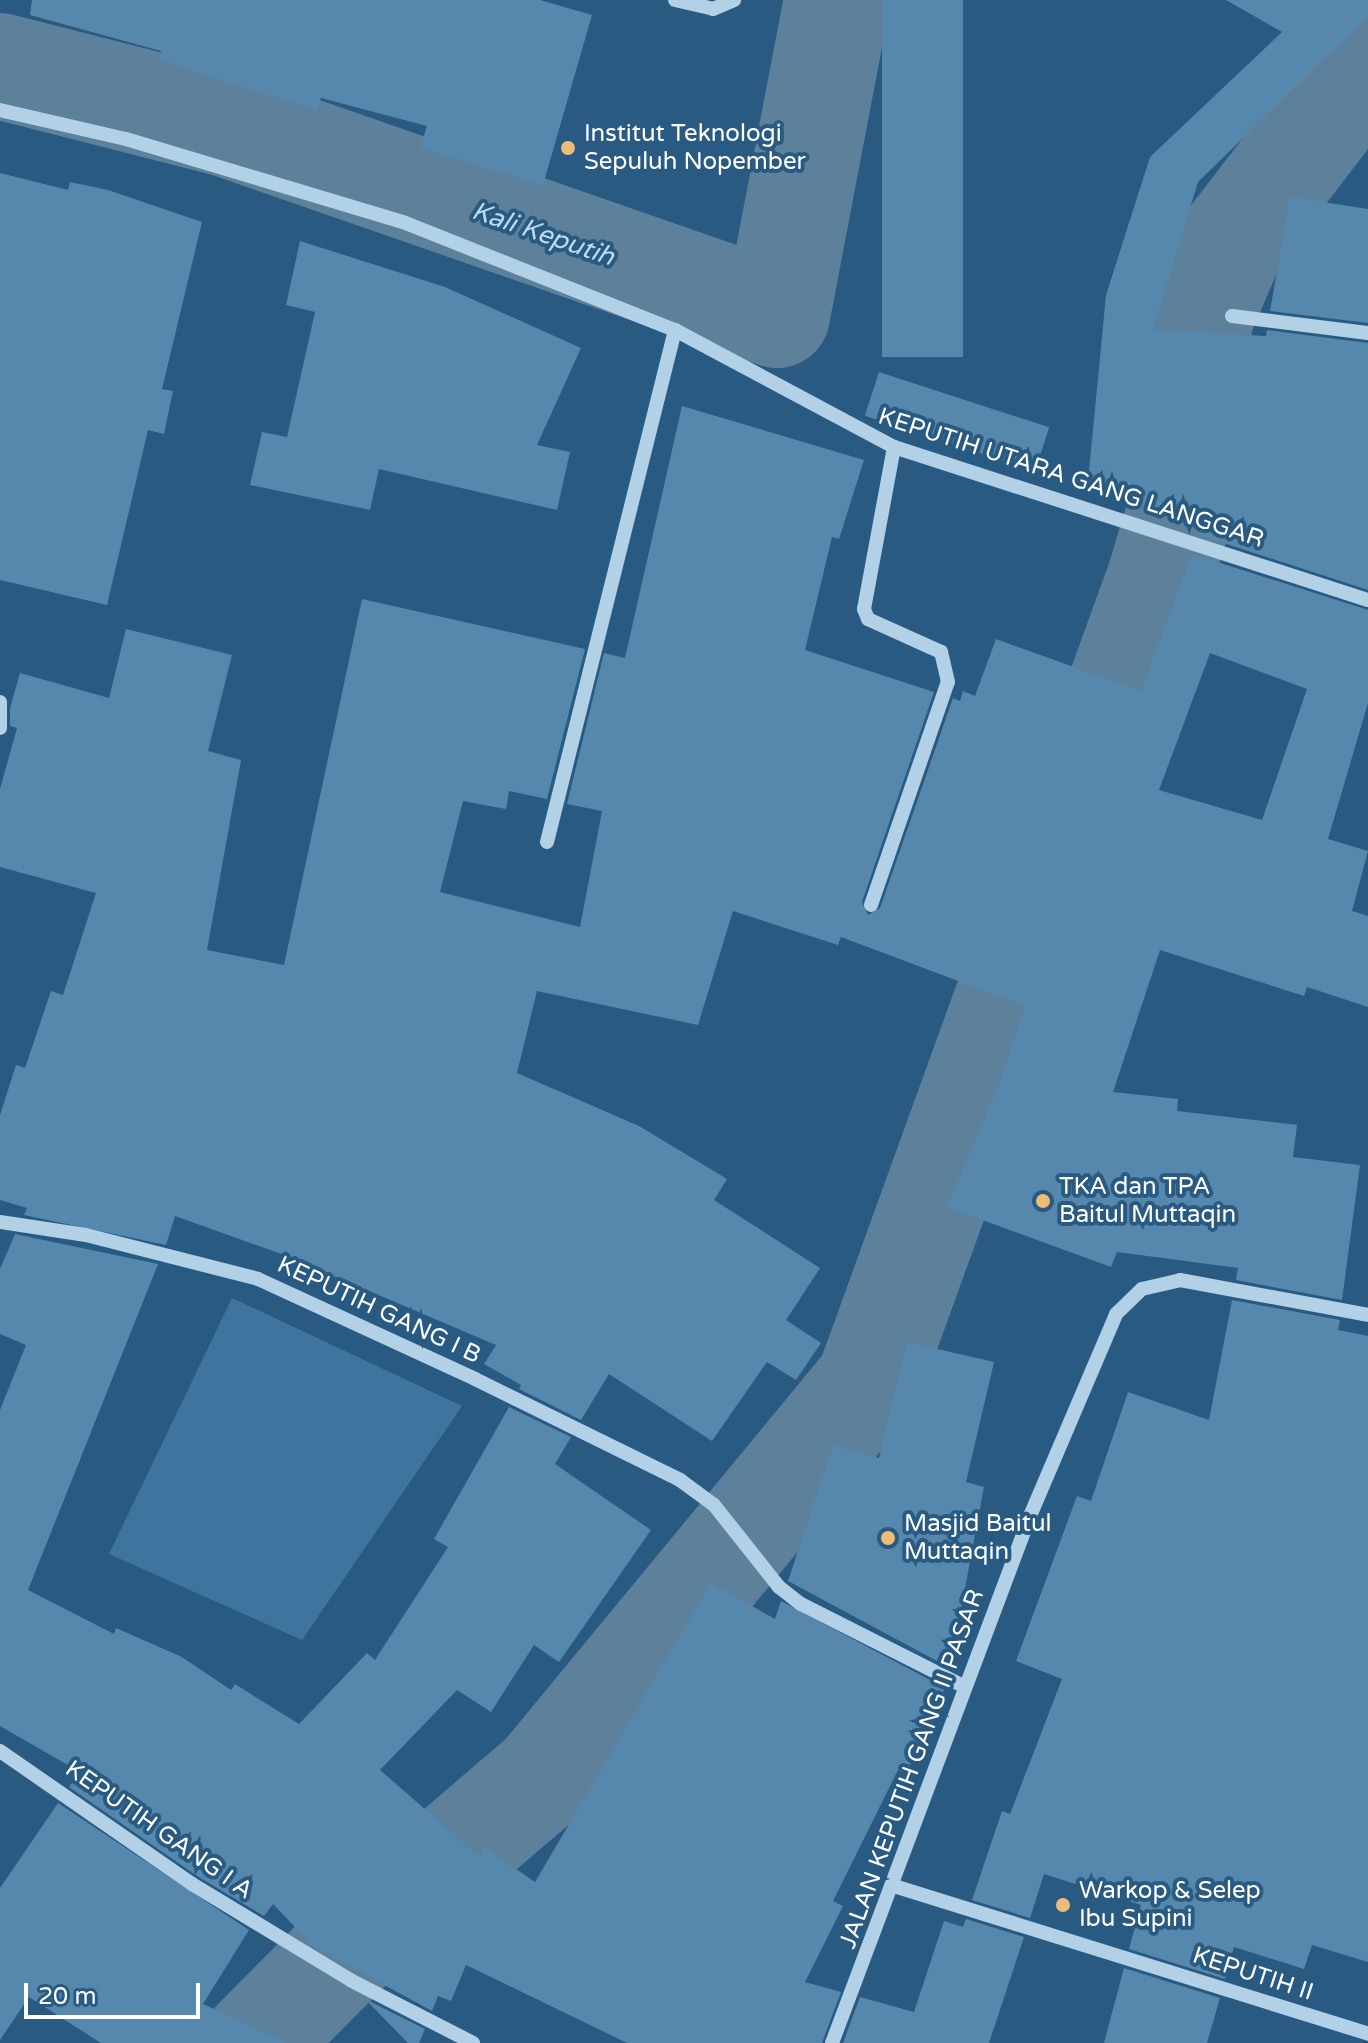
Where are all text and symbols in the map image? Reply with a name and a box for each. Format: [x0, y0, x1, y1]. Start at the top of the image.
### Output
place label: Institut Teknologi Sepuluh Nopember [584, 120, 806, 176]
marker: Institut Teknologi Sepuluh Nopember [559, 139, 577, 157]
water label: Kali Keputih [468, 195, 618, 273]
street label: KEPUTIH UTARA GANG LANGGAR [875, 402, 1267, 554]
place label: TKA dan TPA Baitul Muttaqin [1059, 1173, 1236, 1229]
marker: TKA dan TPA Baitul Muttaqin [1034, 1192, 1052, 1210]
street label: KEPUTIH GANG I B [273, 1250, 485, 1370]
place label: Masjid Baitul Muttaqin [904, 1510, 1052, 1566]
marker: Masjid Baitul Muttaqin [879, 1529, 897, 1547]
street label: JALAN KEPUTIH GANG II PASAR [834, 1586, 990, 1952]
street label: KEPUTIH GANG I A [60, 1754, 258, 1906]
place label: Warkop & Selep Ibu Supini [1079, 1877, 1261, 1933]
marker: Warkop & Selep Ibu Supini [1054, 1896, 1072, 1914]
street label: KEPUTIH II [1189, 1941, 1317, 2007]
scale bar [28, 1967, 204, 2017]
text: 20 m [38, 1982, 96, 2011]

